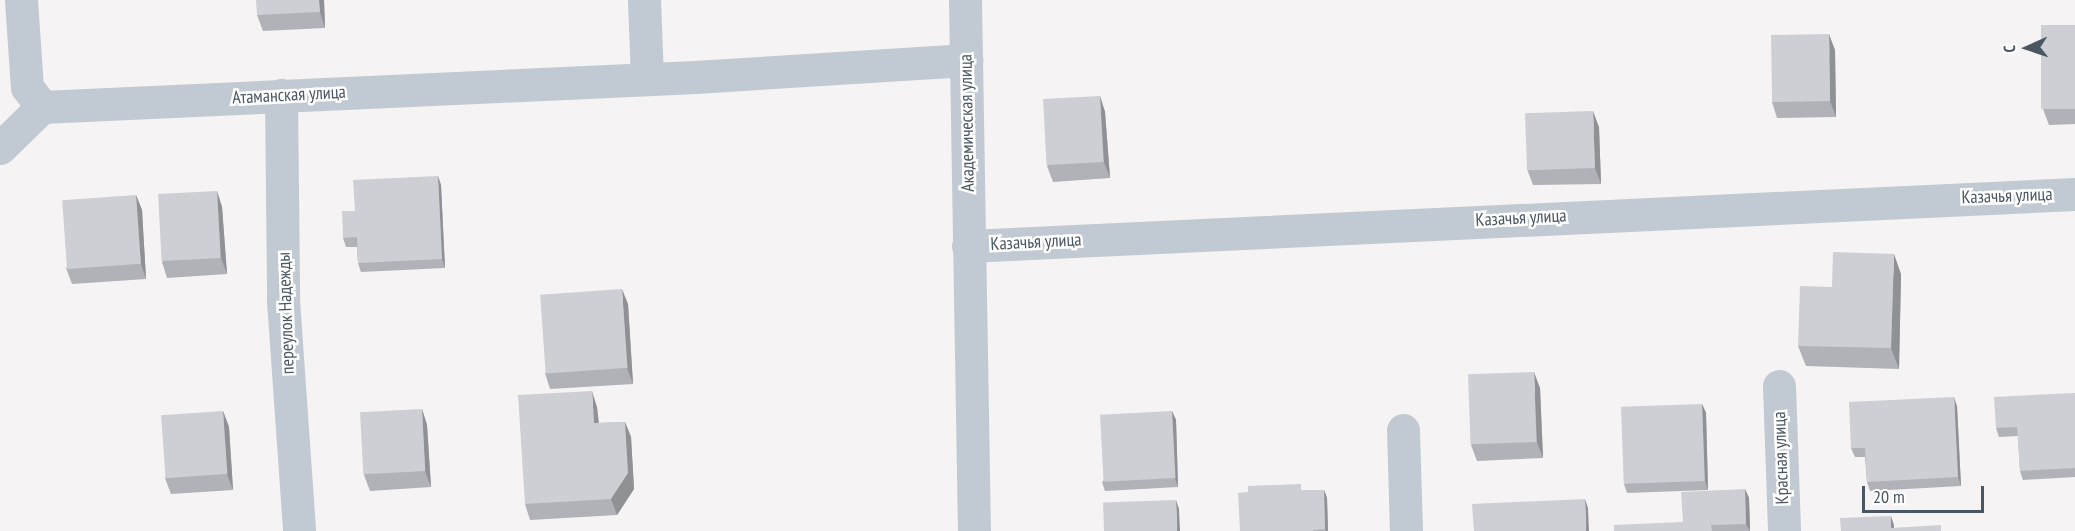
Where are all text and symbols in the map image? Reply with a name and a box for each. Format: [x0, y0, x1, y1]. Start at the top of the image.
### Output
north arrow [1997, 18, 2057, 78]
text: С [1999, 45, 2019, 53]
street label: Академическая улица [955, 54, 979, 192]
street label: Атаманская улица [232, 81, 346, 109]
street label: Казачья улица [1961, 184, 2053, 208]
street label: Казачья улица [1475, 205, 1567, 231]
street label: Казачья улица [990, 229, 1082, 255]
street label: переулок Надежды [273, 252, 299, 374]
street label: Красная улица [1769, 411, 1793, 505]
scale bar [1865, 474, 1986, 512]
text: 20 m [1873, 485, 1905, 508]

